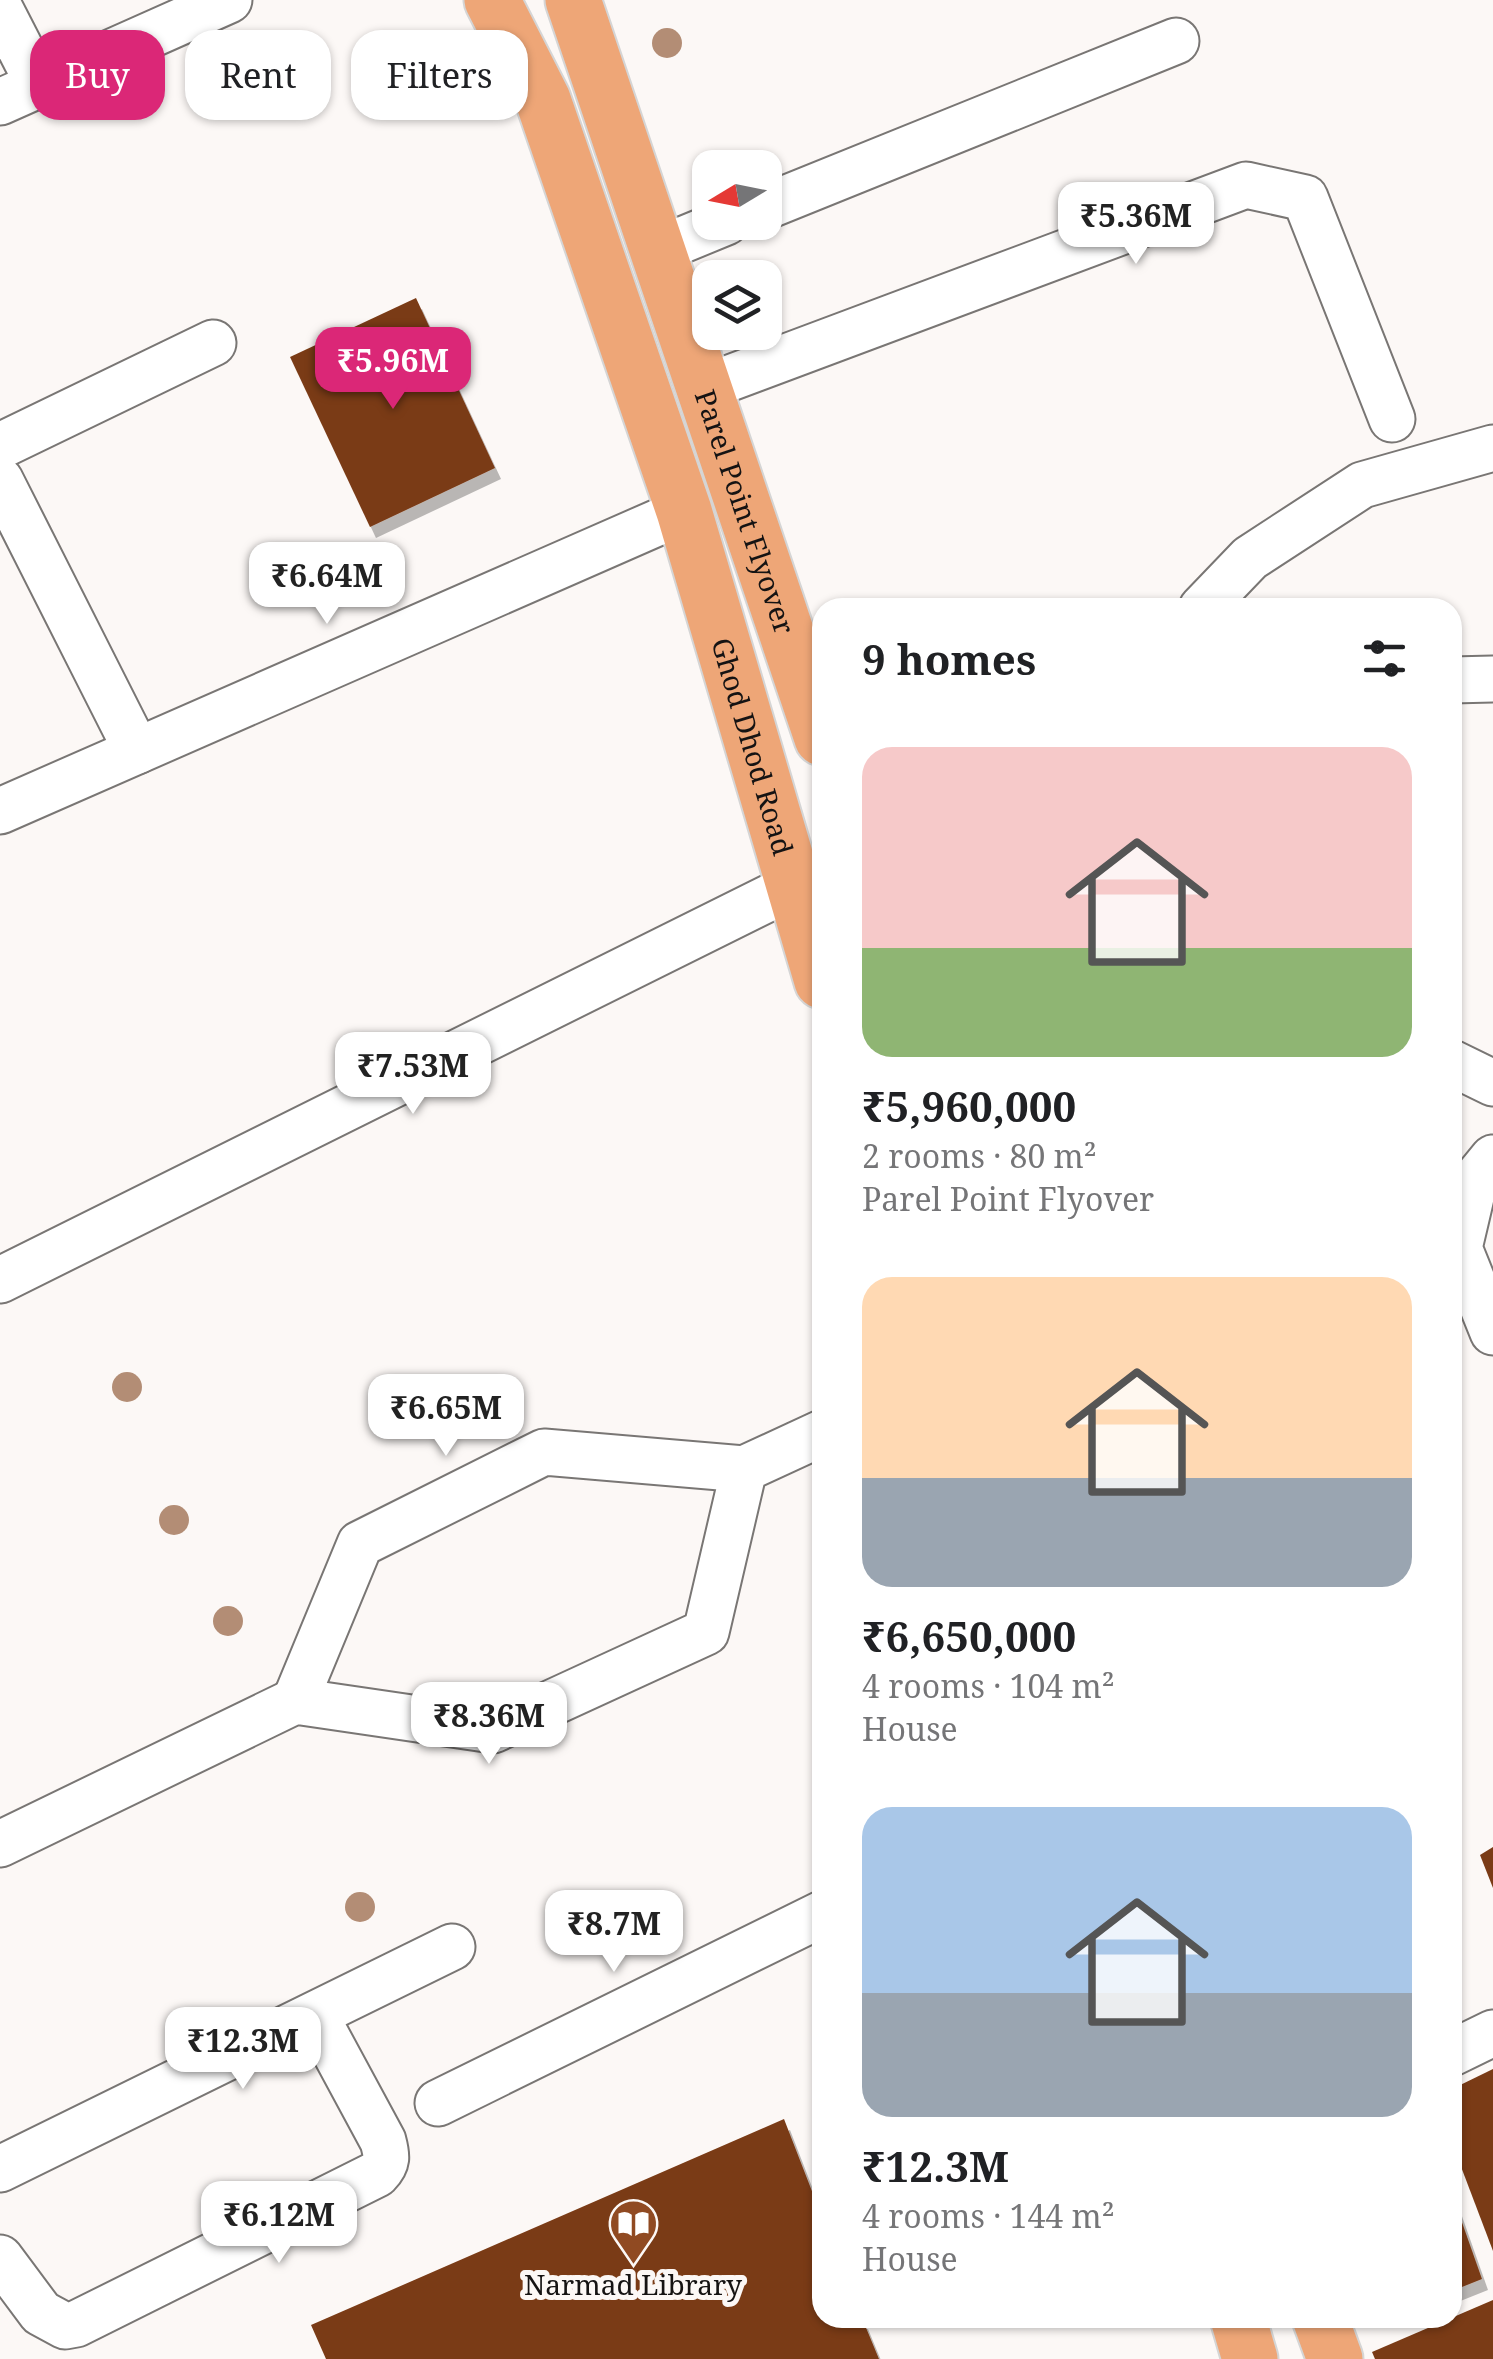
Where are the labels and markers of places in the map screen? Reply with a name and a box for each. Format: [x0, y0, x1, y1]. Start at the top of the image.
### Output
pin: ₹5.36M [1055, 182, 1217, 267]
pin: ₹5.96M [312, 327, 474, 412]
pin: ₹6.64M [246, 542, 408, 627]
pin: ₹7.53M [332, 1032, 494, 1117]
pin: ₹6.65M [365, 1374, 527, 1459]
pin: ₹8.36M [408, 1682, 570, 1767]
pin: ₹8.7M [544, 1890, 684, 1975]
pin: ₹12.3M [162, 2007, 324, 2092]
pin: ₹6.12M [198, 2181, 360, 2266]
library icon: Narmad Library [607, 2198, 659, 2266]
place label: Narmad Library [524, 2265, 742, 2303]

